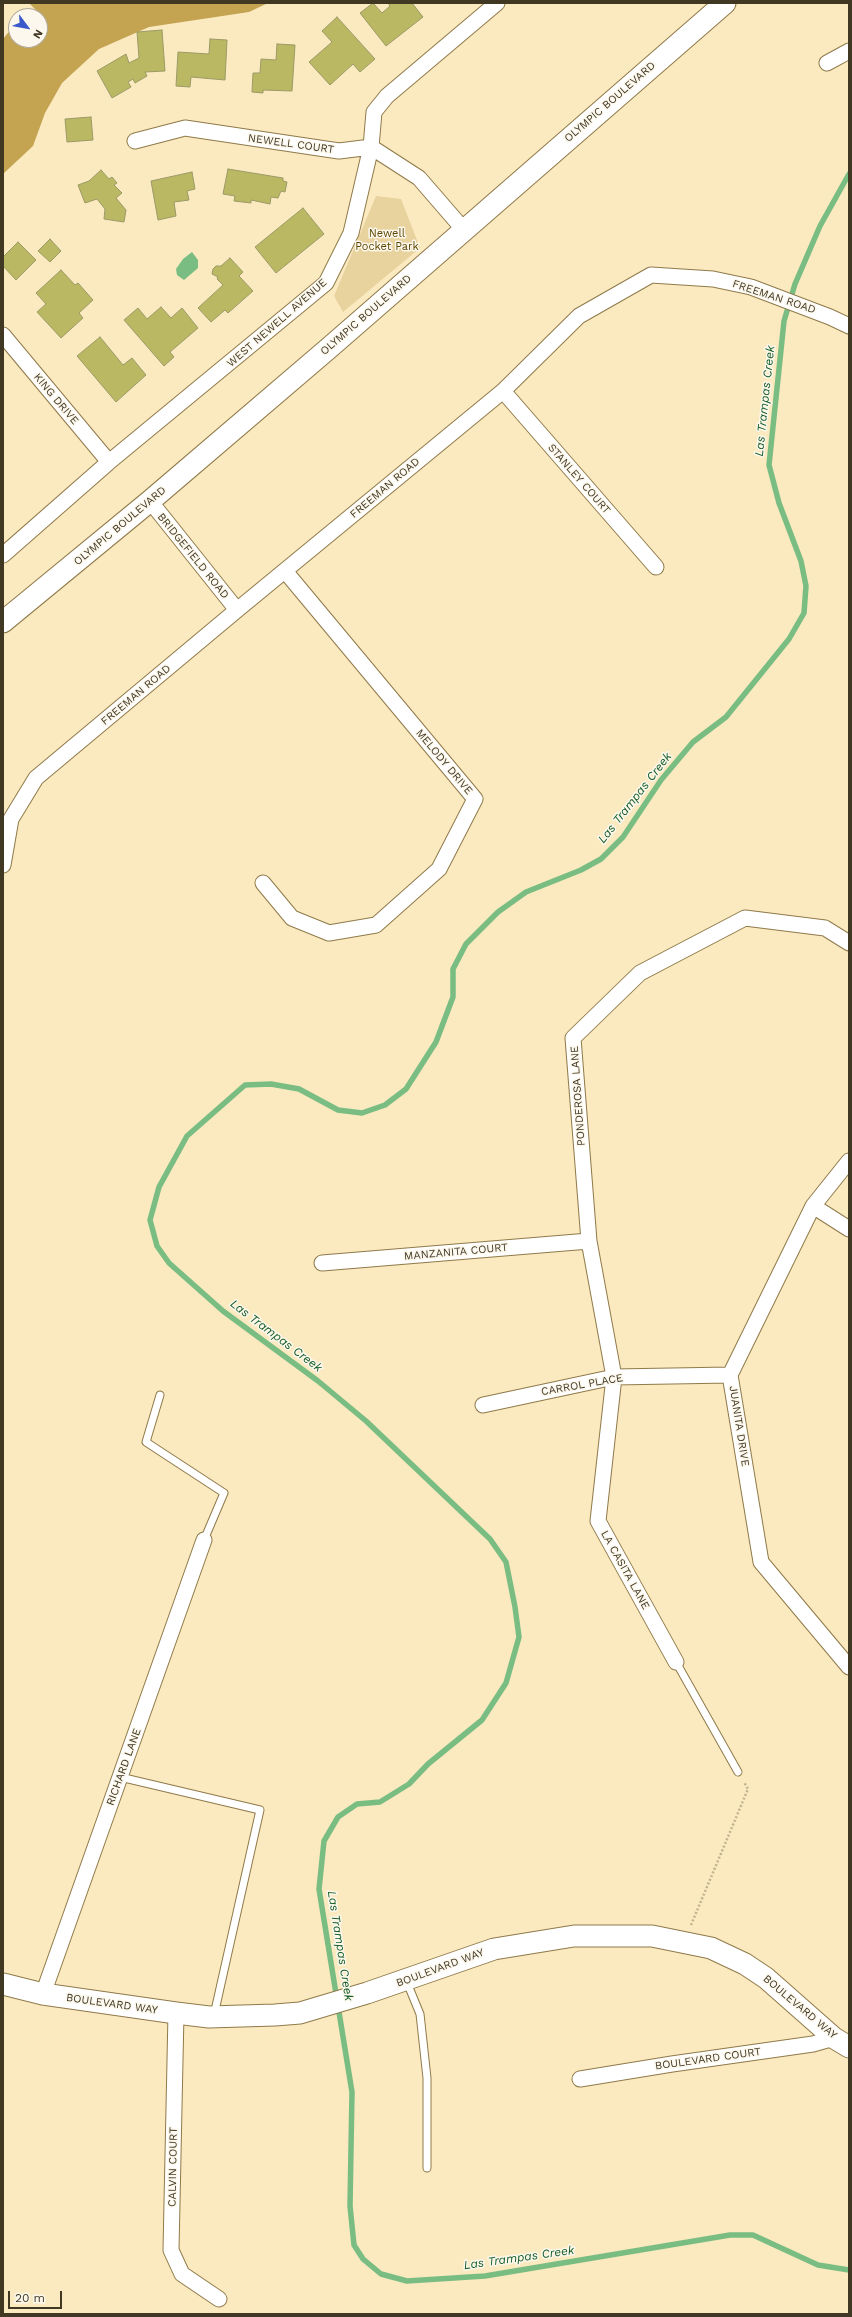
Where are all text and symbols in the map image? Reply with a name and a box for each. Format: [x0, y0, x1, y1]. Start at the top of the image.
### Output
north arrow [8, 8, 48, 48]
text: N [30, 27, 45, 41]
street label: OLYMPIC BOULEVARD [562, 59, 658, 145]
street label: NEWELL COURT [247, 131, 335, 157]
park label: Newell Pocket Park [355, 227, 419, 253]
street label: OLYMPIC BOULEVARD [318, 272, 414, 358]
street label: WEST NEWELL AVENUE [224, 276, 330, 370]
street label: FREEMAN ROAD [731, 277, 817, 317]
water label: Las Trampas Creek [752, 345, 778, 457]
street label: KING DRIVE [31, 371, 81, 427]
street label: STANLEY COURT [545, 441, 613, 517]
street label: FREEMAN ROAD [347, 455, 423, 521]
street label: OLYMPIC BOULEVARD [71, 484, 169, 568]
street label: BRIDGEFIELD ROAD [154, 511, 232, 601]
street label: FREEMAN ROAD [98, 662, 174, 728]
street label: MELODY DRIVE [413, 727, 475, 797]
water label: Las Trampas Creek [595, 750, 675, 846]
street label: PONDEROSA LANE [568, 1045, 588, 1147]
street label: MANZANITA COURT [404, 1241, 508, 1263]
water label: Las Trampas Creek [227, 1297, 325, 1375]
street label: CARROL PLACE [540, 1371, 624, 1399]
street label: JUANITA DRIVE [726, 1385, 752, 1467]
street label: LA CASITA LANE [598, 1528, 652, 1612]
street label: RICHARD LANE [104, 1727, 144, 1807]
water label: Las Trampas Creek [324, 1890, 356, 2002]
street label: BOULEVARD WAY [394, 1946, 486, 1990]
street label: BOULEVARD WAY [760, 1972, 840, 2042]
street label: BOULEVARD WAY [65, 1991, 159, 2017]
street label: BOULEVARD COURT [654, 2045, 762, 2073]
street label: CALVIN COURT [166, 2127, 180, 2207]
water label: Las Trampas Creek [463, 2243, 575, 2273]
scale bar [10, 2283, 64, 2309]
text: 20 m [15, 2291, 45, 2305]

